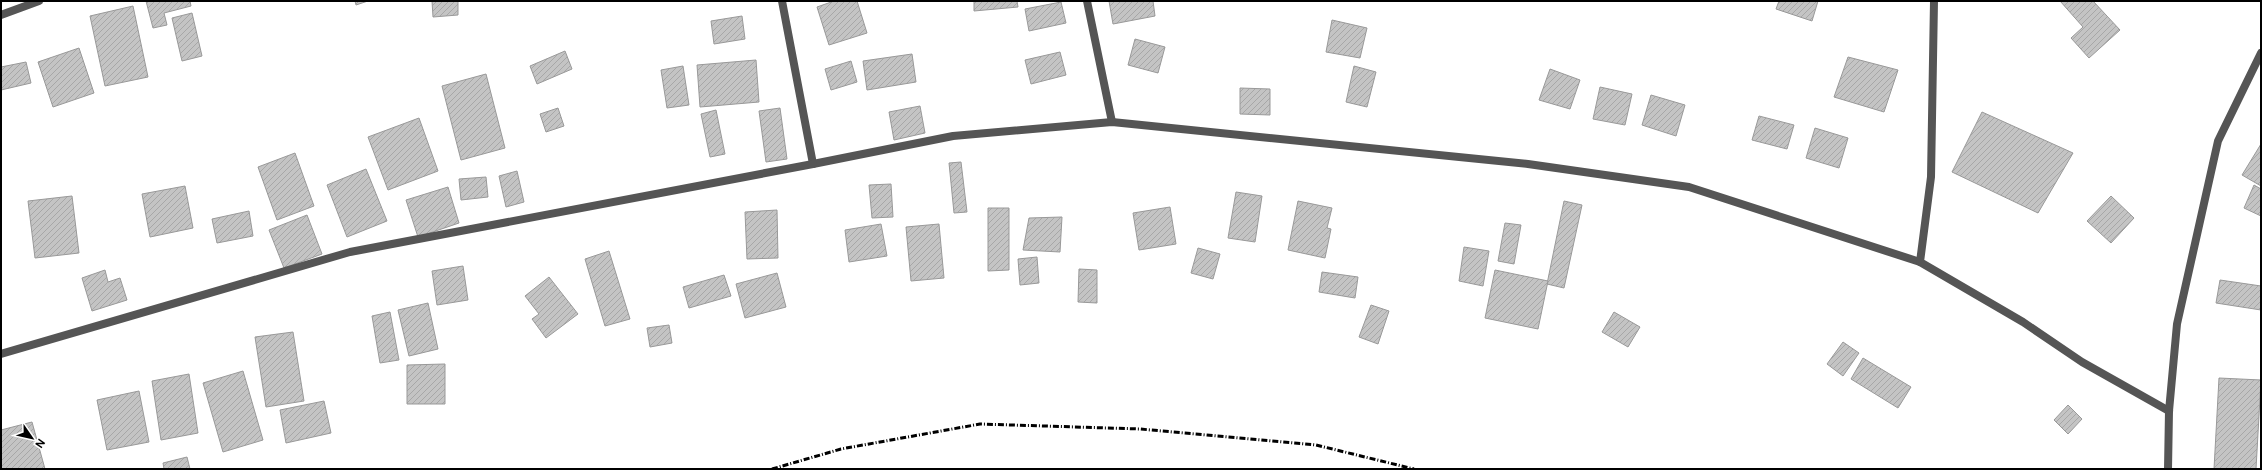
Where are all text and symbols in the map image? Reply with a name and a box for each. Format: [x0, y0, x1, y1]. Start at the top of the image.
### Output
north arrow [12, 418, 52, 458]
text: N [32, 436, 48, 451]

